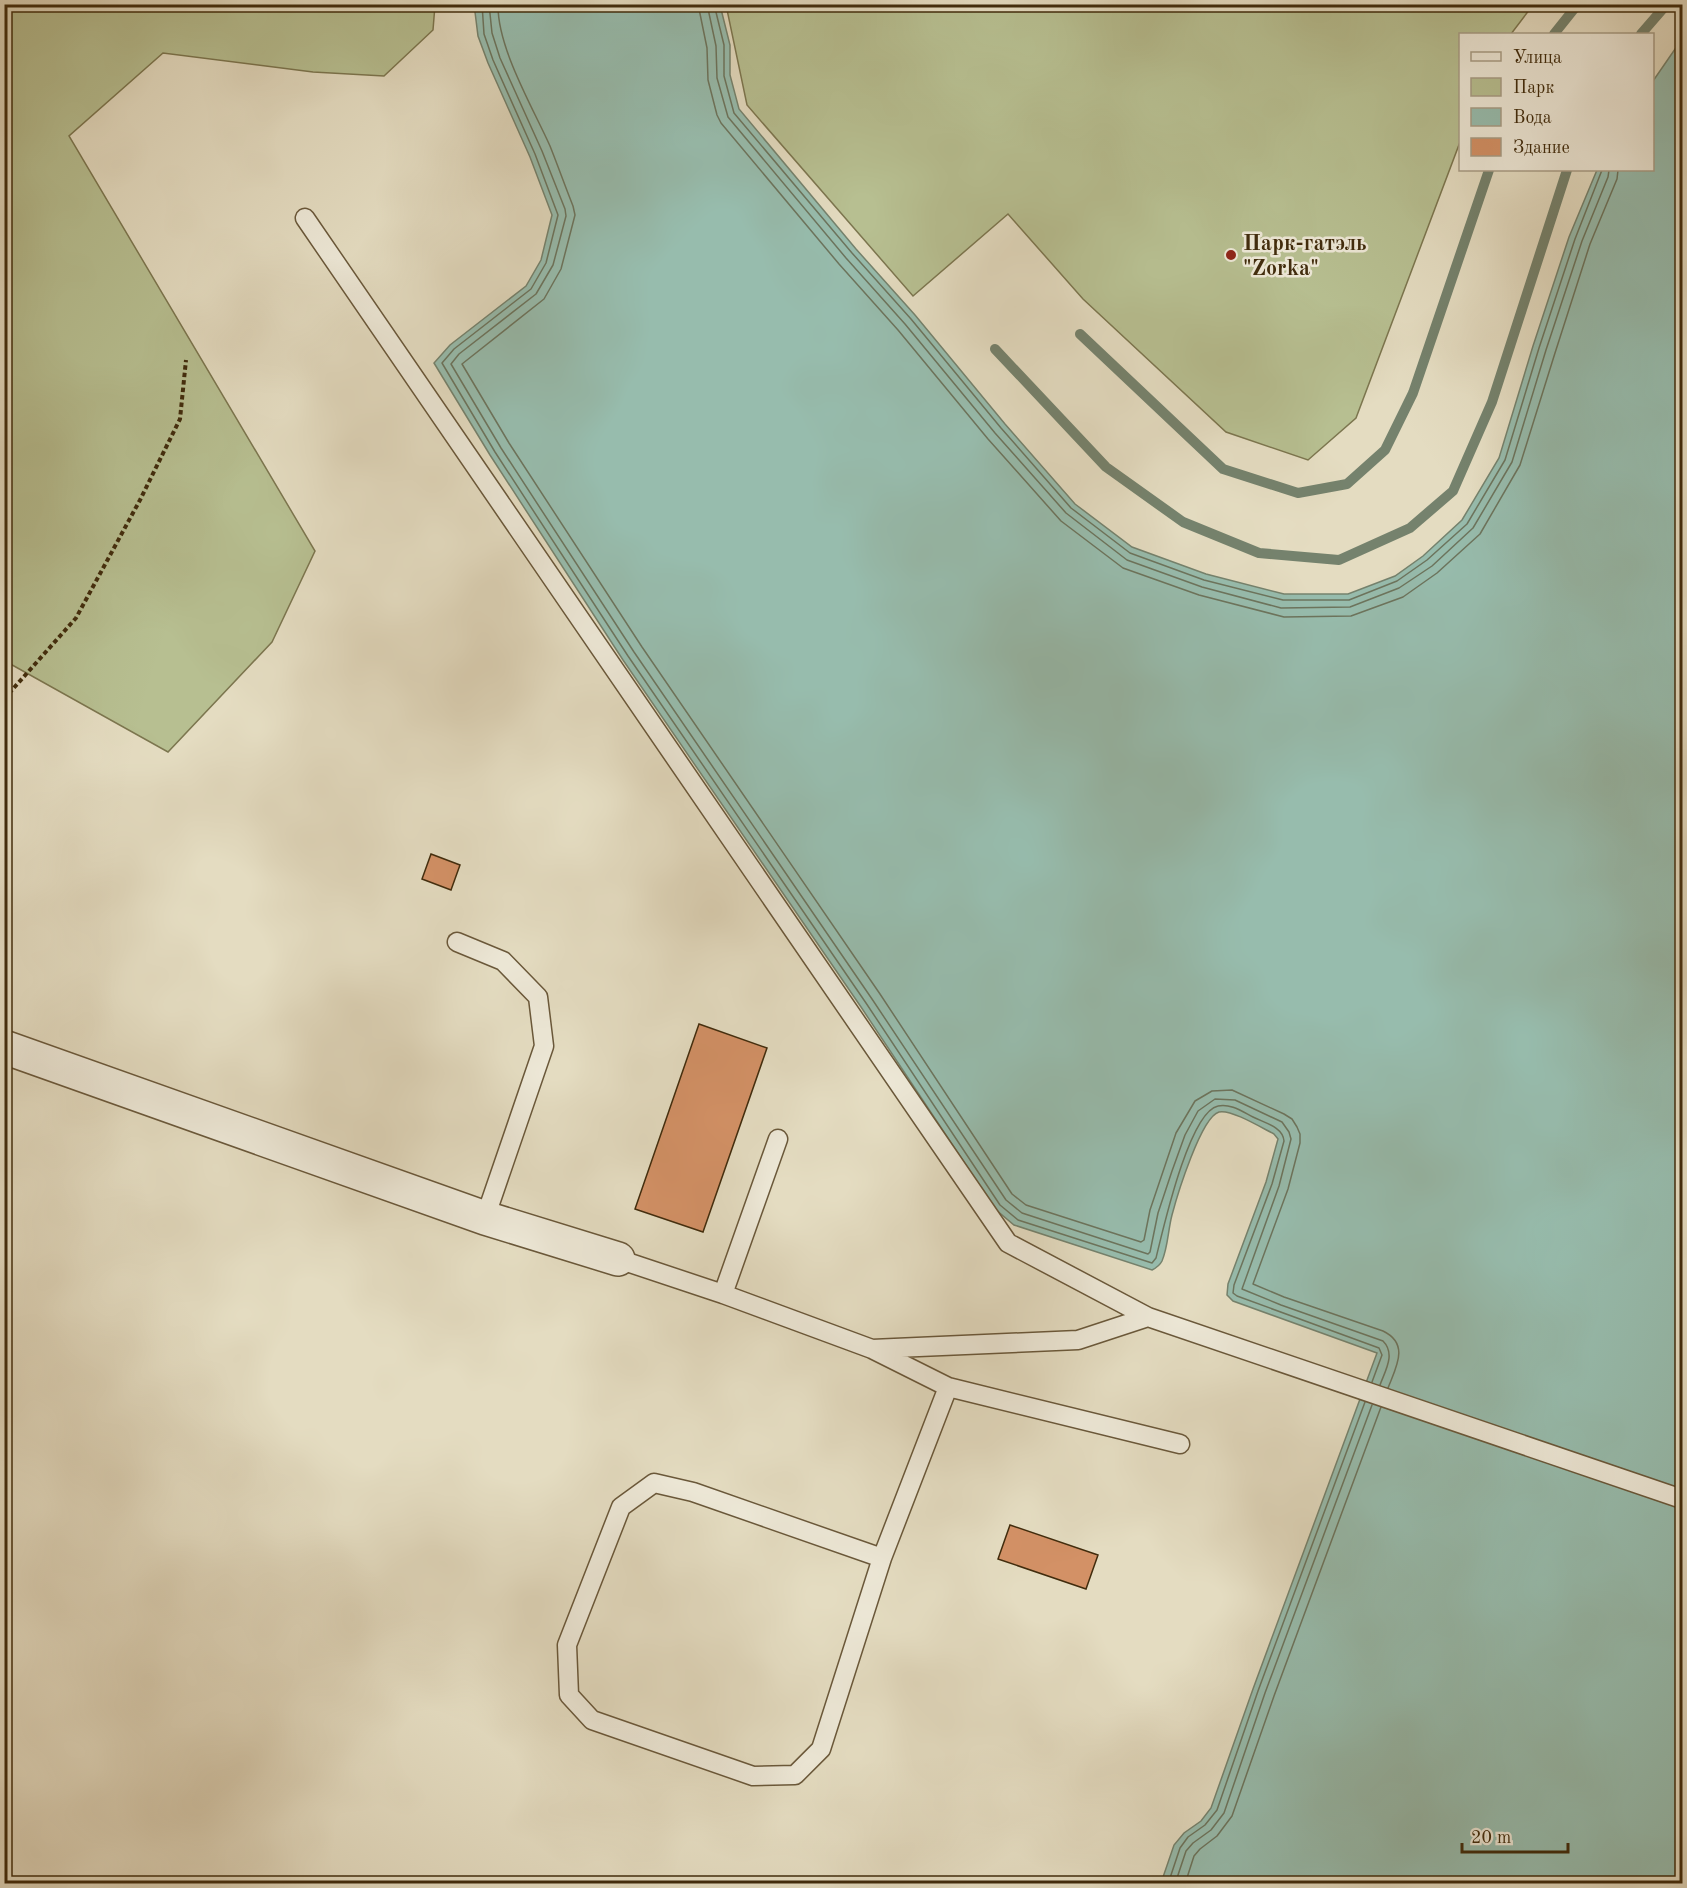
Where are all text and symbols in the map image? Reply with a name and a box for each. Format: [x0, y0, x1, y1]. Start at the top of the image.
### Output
legend [1459, 33, 1654, 171]
text: Улица [1513, 49, 1562, 67]
text: Парк [1513, 79, 1554, 97]
text: Вода [1513, 109, 1552, 127]
text: Здание [1513, 139, 1570, 157]
place label: Парк-гатэль "Zorka" [1243, 233, 1367, 280]
marker: Парк-гатэль "Zorka" [1224, 248, 1238, 262]
scale bar [1462, 1816, 1568, 1854]
text: 20 m [1471, 1829, 1511, 1847]

